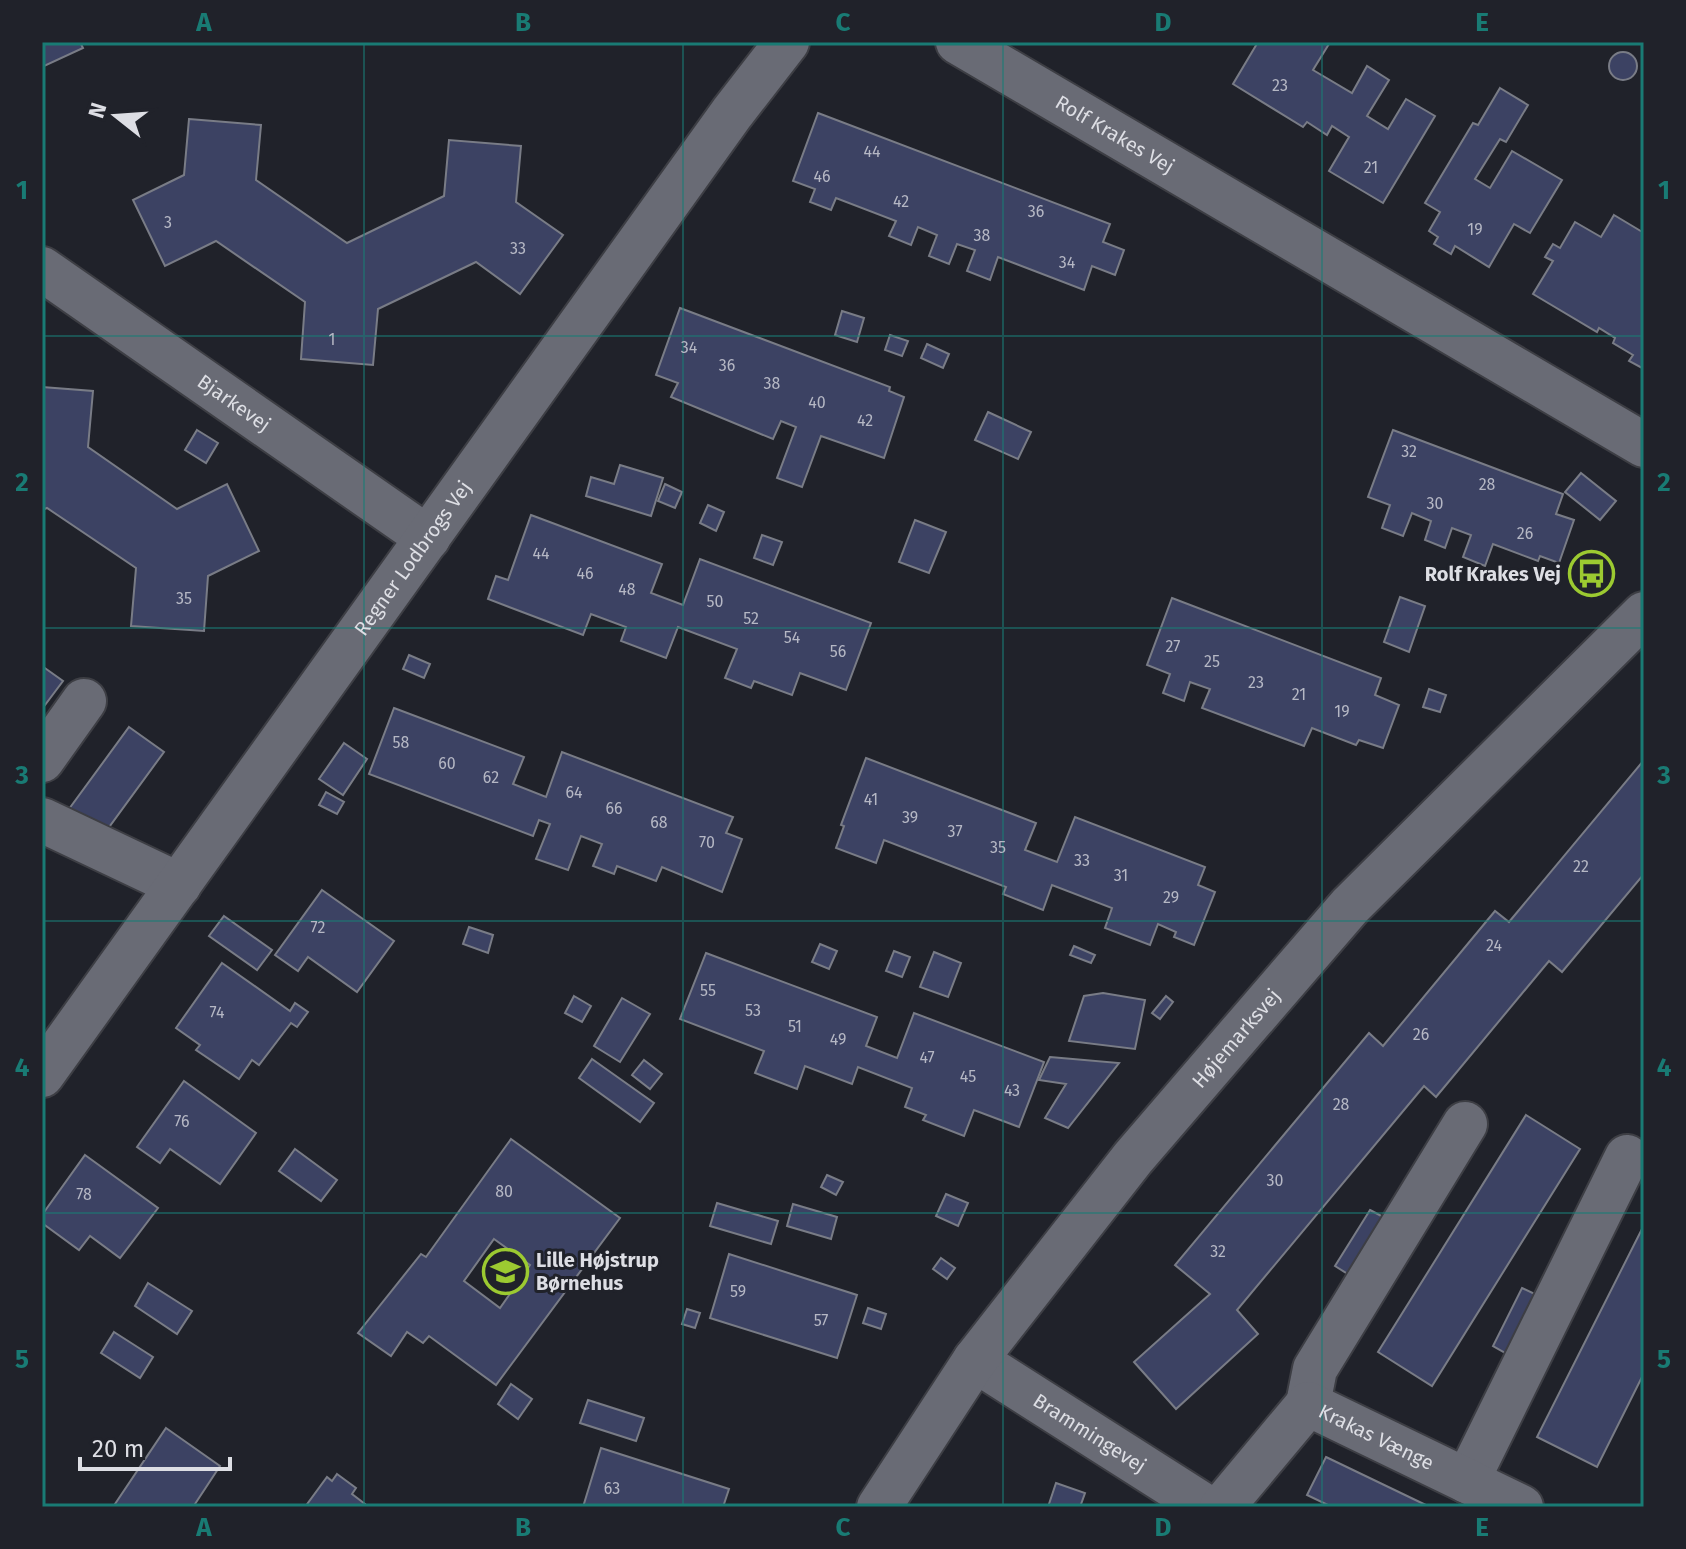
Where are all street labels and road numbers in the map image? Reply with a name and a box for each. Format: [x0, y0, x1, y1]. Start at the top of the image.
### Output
street label: Rolf Krakes Vej [1051, 90, 1179, 178]
street label: Bjarkevej [193, 369, 275, 437]
street label: Regner Lodbrogs Vej [349, 476, 476, 640]
street label: Højemarksvej [1187, 984, 1285, 1093]
street label: Brammingevej [1029, 1388, 1151, 1478]
street label: Krakas Vænge [1315, 1399, 1438, 1475]

